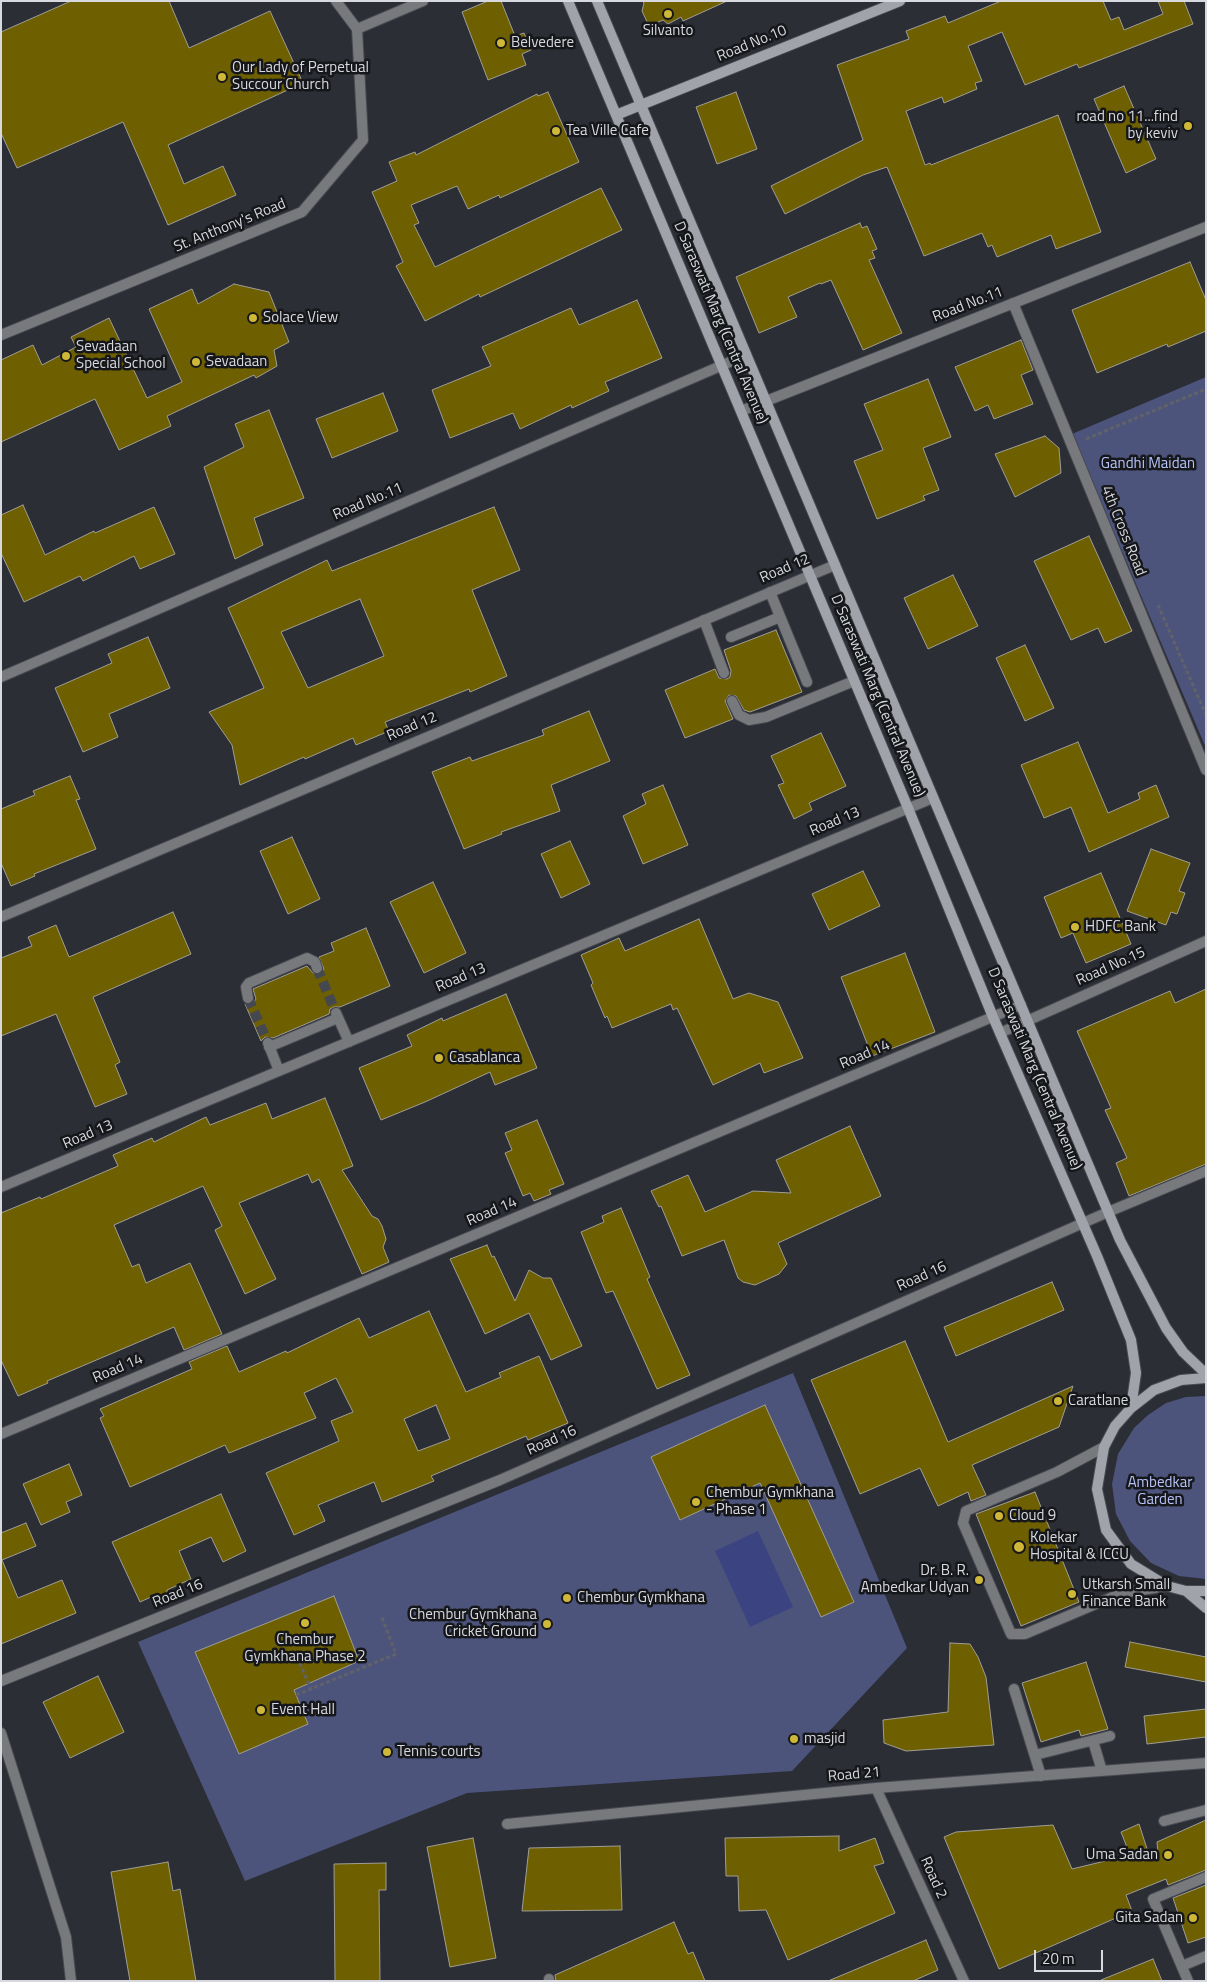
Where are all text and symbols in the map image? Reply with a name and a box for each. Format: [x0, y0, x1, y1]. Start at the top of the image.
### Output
marker: Silvanto [662, 8, 674, 20]
place label: Silvanto [643, 22, 693, 40]
street label: Road No.10 [714, 22, 790, 66]
place label: Belvedere [511, 34, 574, 52]
marker: Belvedere [495, 37, 507, 49]
place label: Our Lady of Perpetual Succour Church [232, 59, 369, 94]
marker: Our Lady of Perpetual Succour Church [216, 71, 228, 83]
place label: road no 11...find by keviv [1076, 108, 1178, 143]
marker: road no 11...find by keviv [1182, 120, 1194, 132]
place label: Tea Ville Cafe [566, 122, 649, 140]
marker: Tea Ville Cafe [550, 125, 562, 137]
street label: St. Anthony's Road [171, 195, 289, 257]
street label: D Saraswati Marg (Central Avenue) [669, 219, 771, 427]
street label: Road No.11 [930, 283, 1006, 327]
place label: Solace View [263, 309, 338, 327]
marker: Solace View [247, 312, 259, 324]
place label: Sevadaan Special School [76, 338, 166, 373]
marker: Sevadaan Special School [60, 350, 72, 362]
place label: Sevadaan [206, 353, 267, 371]
marker: Sevadaan [190, 356, 202, 368]
park label: Gandhi Maidan [1101, 455, 1195, 473]
street label: Road No.11 [331, 479, 405, 525]
street label: 4th Cross Road [1097, 483, 1149, 579]
street label: Road 12 [757, 550, 813, 588]
street label: D Saraswati Marg (Central Avenue) [826, 592, 928, 800]
street label: Road 12 [384, 708, 440, 746]
street label: Road 13 [807, 803, 863, 841]
place label: HDFC Bank [1085, 918, 1156, 936]
marker: HDFC Bank [1069, 921, 1081, 933]
street label: Road No.15 [1074, 944, 1148, 990]
street label: Road 13 [433, 959, 489, 997]
street label: D Saraswati Marg (Central Avenue) [983, 965, 1085, 1173]
street label: Road 14 [837, 1036, 893, 1074]
place label: Casablanca [449, 1049, 520, 1067]
marker: Casablanca [433, 1052, 445, 1064]
street label: Road 13 [60, 1116, 116, 1154]
street label: Road 14 [464, 1193, 520, 1231]
street label: Road 16 [894, 1258, 950, 1296]
street label: Road 14 [90, 1350, 146, 1388]
place label: Caratlane [1068, 1392, 1128, 1410]
marker: Caratlane [1052, 1395, 1064, 1407]
street label: Road 16 [524, 1422, 580, 1460]
park label: Ambedkar Garden [1128, 1474, 1192, 1509]
place label: Chembur Gymkhana - Phase 1 [706, 1484, 834, 1519]
marker: Chembur Gymkhana - Phase 1 [690, 1496, 702, 1508]
place label: Cloud 9 [1009, 1507, 1056, 1525]
marker: Cloud 9 [993, 1510, 1005, 1522]
place label: Kolekar Hospital & ICCU [1030, 1529, 1129, 1564]
marker: Kolekar Hospital & ICCU [1012, 1540, 1026, 1554]
place label: Dr. B. R. Ambedkar Udyan [861, 1562, 969, 1597]
marker: Dr. B. R. Ambedkar Udyan [973, 1574, 985, 1586]
street label: Road 16 [150, 1576, 206, 1612]
place label: Utkarsh Small Finance Bank [1082, 1576, 1170, 1611]
marker: Utkarsh Small Finance Bank [1066, 1588, 1078, 1600]
place label: Chembur Gymkhana [577, 1589, 705, 1607]
marker: Chembur Gymkhana [561, 1592, 573, 1604]
place label: Chembur Gymkhana Cricket Ground [409, 1606, 537, 1641]
marker: Chembur Gymkhana Phase 2 [299, 1617, 311, 1629]
marker: Chembur Gymkhana Cricket Ground [541, 1618, 553, 1630]
place label: Chembur Gymkhana Phase 2 [244, 1631, 366, 1666]
place label: Event Hall [271, 1701, 335, 1719]
marker: Event Hall [255, 1704, 267, 1716]
place label: masjid [804, 1730, 846, 1748]
marker: masjid [788, 1733, 800, 1745]
place label: Tennis courts [397, 1743, 481, 1761]
marker: Tennis courts [381, 1746, 393, 1758]
street label: Road 21 [827, 1764, 881, 1786]
place label: Uma Sadan [1086, 1846, 1158, 1864]
marker: Uma Sadan [1162, 1849, 1174, 1861]
street label: Road 2 [916, 1854, 950, 1902]
place label: Gita Sadan [1115, 1909, 1183, 1927]
marker: Gita Sadan [1187, 1912, 1199, 1924]
scale bar [1037, 1940, 1106, 1972]
text: 20 m [1042, 1947, 1075, 1970]

